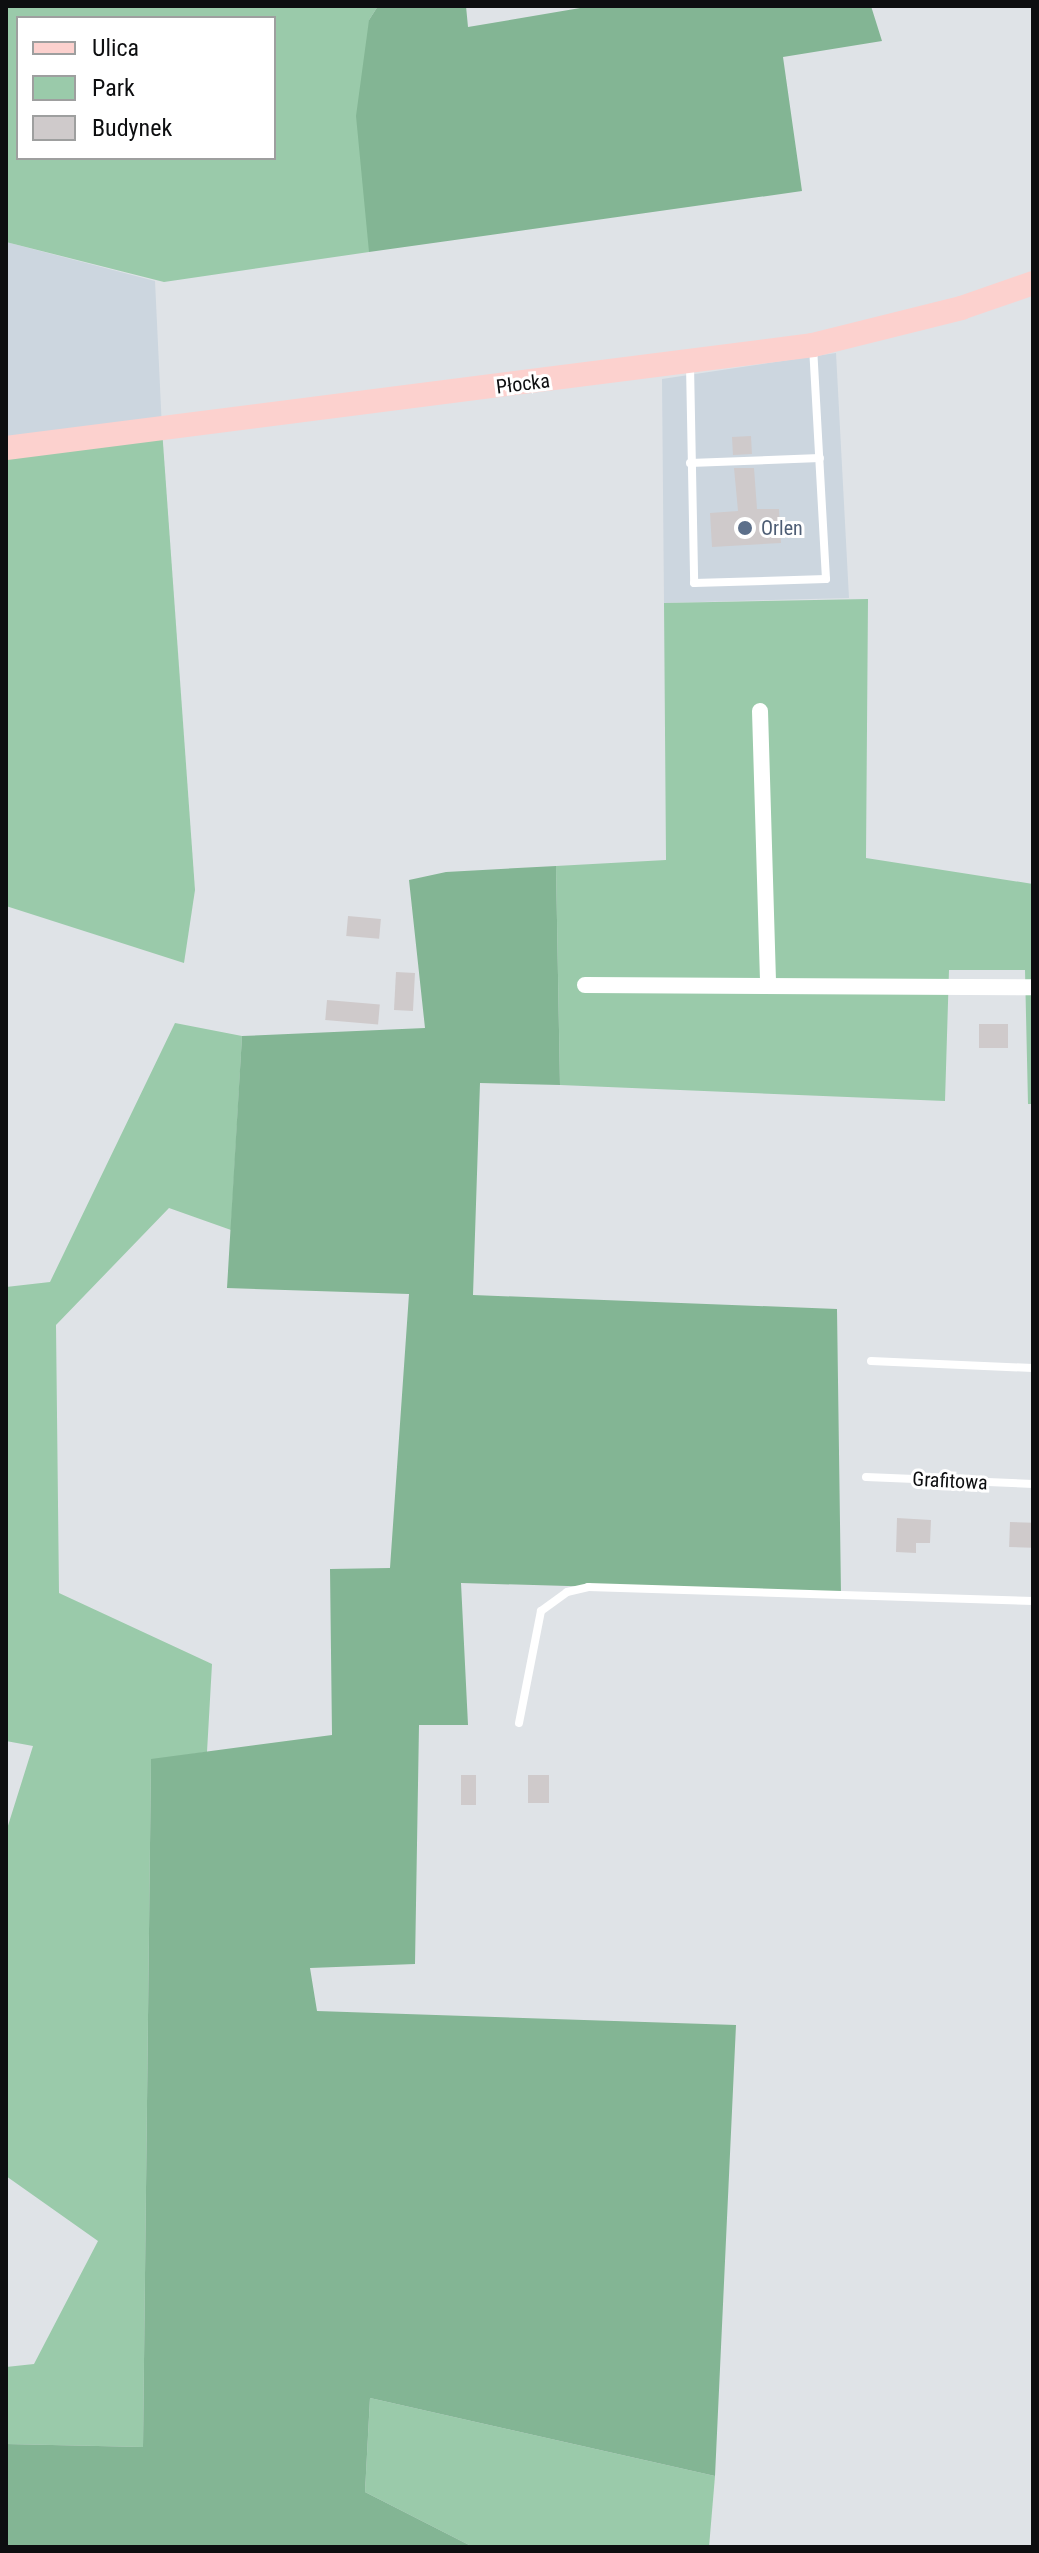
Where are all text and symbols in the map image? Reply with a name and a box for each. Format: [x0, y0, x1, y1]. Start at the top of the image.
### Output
legend [16, 16, 276, 160]
text: Ulica [92, 34, 139, 62]
text: Park [92, 74, 135, 102]
text: Budynek [92, 114, 172, 142]
street label: Płocka [495, 369, 551, 399]
place label: Orlen [761, 516, 803, 540]
marker: Orlen [736, 519, 754, 537]
street label: Grafitowa [912, 1467, 988, 1495]

